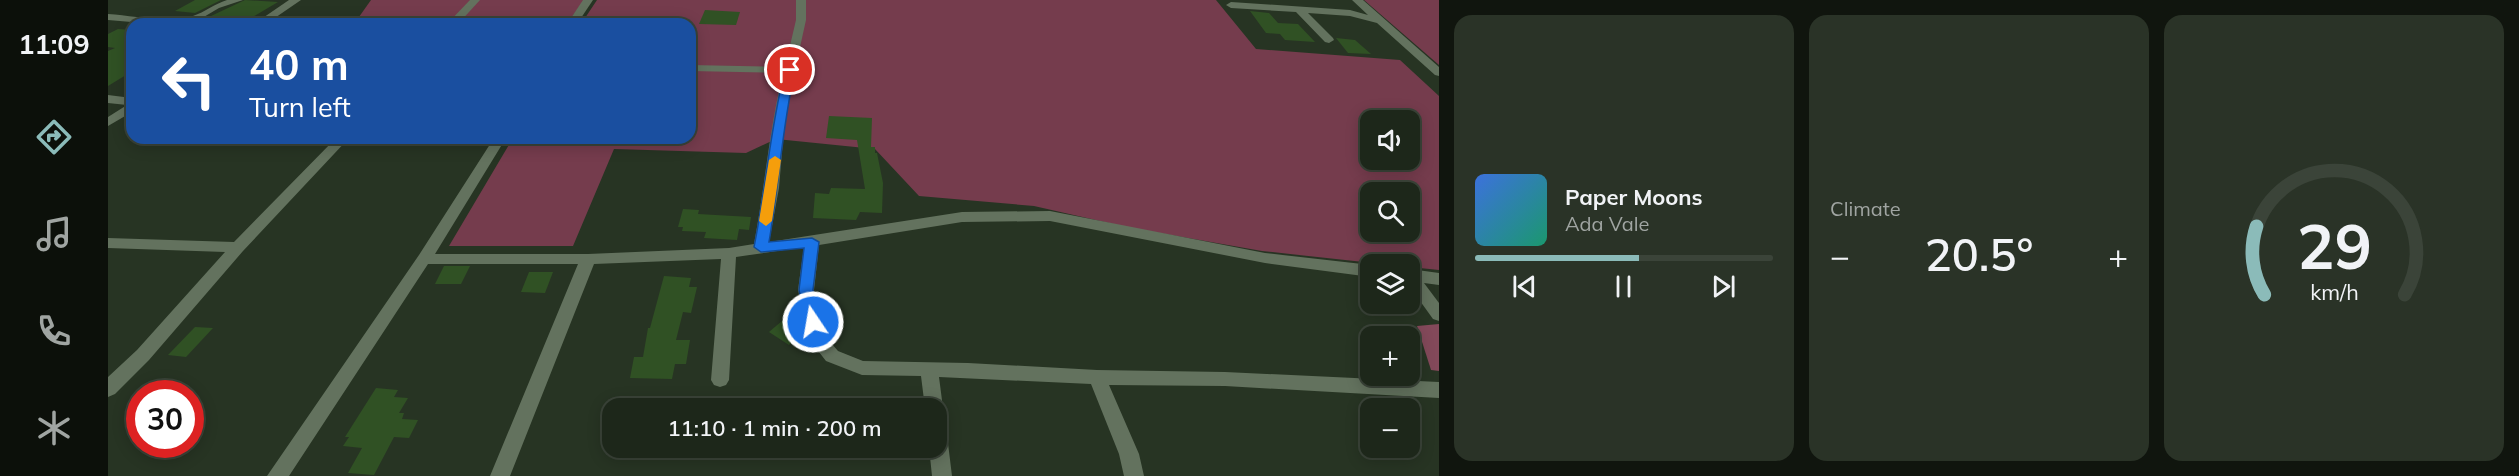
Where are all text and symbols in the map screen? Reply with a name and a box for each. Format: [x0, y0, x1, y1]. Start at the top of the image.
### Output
text: 11:09 [18, 27, 90, 61]
text: 40 m [249, 38, 349, 91]
icon: left [150, 42, 228, 120]
pin [764, 44, 815, 95]
icon: arrive [773, 53, 806, 86]
text: Turn left [249, 90, 351, 124]
map controls [1360, 110, 1420, 458]
button: sound [1360, 110, 1420, 170]
icon: directions [33, 116, 75, 158]
button: search [1360, 182, 1420, 242]
text: Paper Moons [1565, 183, 1703, 211]
text: Climate [1830, 196, 1901, 221]
text: 29 [2297, 206, 2371, 285]
text: Ada Vale [1565, 211, 1649, 236]
icon: music [33, 213, 75, 255]
text: 20.5° [1925, 226, 2033, 282]
text: − [1830, 235, 1850, 276]
text: + [2108, 235, 2128, 276]
button: layers [1360, 254, 1420, 314]
icon: previous [1508, 270, 1541, 303]
icon: pause [1607, 270, 1640, 303]
icon: next [1707, 270, 1740, 303]
text: km/h [2310, 278, 2358, 305]
position arrow [781, 290, 845, 354]
icon: phone [33, 310, 75, 352]
button: + [1360, 326, 1420, 386]
speed limit sign: 30 [126, 380, 204, 458]
button: − [1360, 398, 1420, 458]
icon: climate [33, 407, 75, 449]
text: 11:10 · 1 min · 200 m [667, 414, 882, 442]

